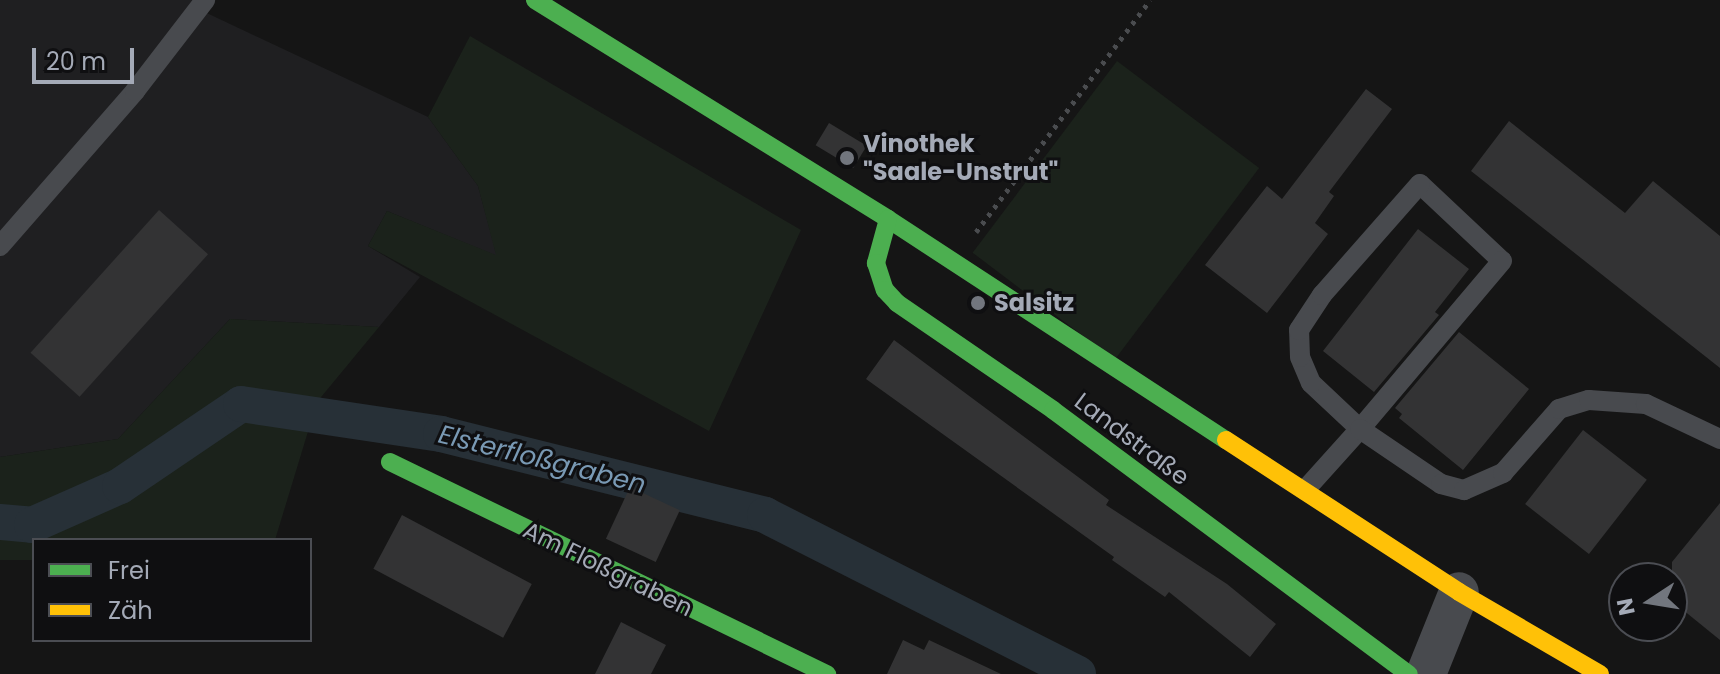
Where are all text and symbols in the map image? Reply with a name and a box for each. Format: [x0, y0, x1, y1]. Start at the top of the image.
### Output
scale bar [36, 32, 138, 82]
text: 20 m [46, 45, 106, 78]
place label: Vinothek "Saale-Unstrut" [863, 130, 1058, 186]
marker: Vinothek "Saale-Unstrut" [838, 149, 856, 167]
place label: Salsitz [994, 289, 1074, 317]
marker: Salsitz [969, 294, 987, 312]
street label: Landstraße [1069, 387, 1195, 491]
water label: Elsterfloßgraben [435, 419, 649, 501]
street label: Am Floßgraben [519, 516, 697, 622]
legend [32, 538, 312, 642]
text: Frei [108, 554, 150, 587]
north arrow [1608, 562, 1688, 642]
text: Zäh [108, 594, 153, 627]
text: N [1609, 595, 1643, 618]

